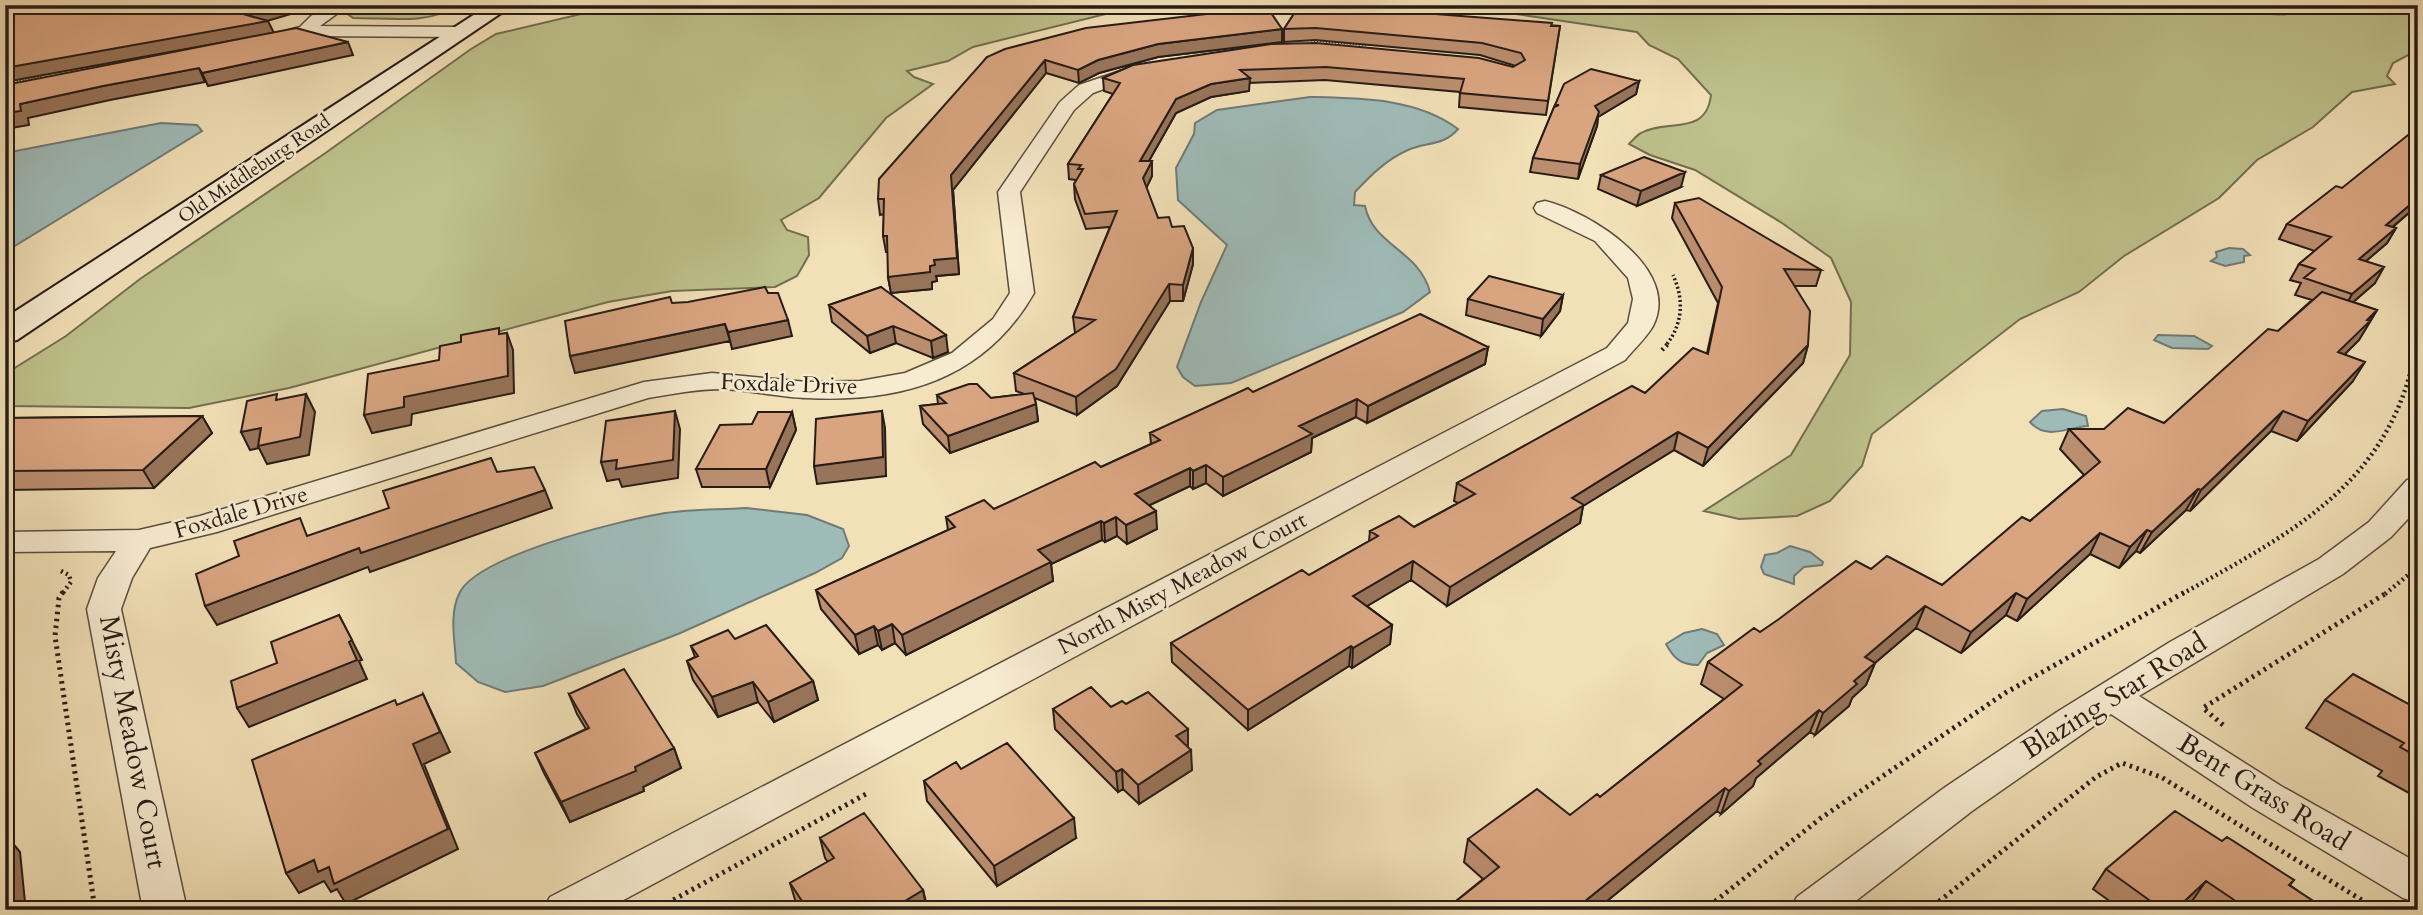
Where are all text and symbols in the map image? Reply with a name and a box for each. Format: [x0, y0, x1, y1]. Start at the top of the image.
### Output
street label: Old Middleburg Road [173, 108, 335, 230]
street label: Foxdale Drive [720, 366, 858, 402]
street label: Foxdale Drive [171, 478, 311, 546]
street label: North Misty Meadow Court [1052, 504, 1312, 662]
street label: Misty Meadow Court [90, 612, 176, 872]
street label: Blazing Star Road [2014, 624, 2214, 768]
street label: Bent Grass Road [2171, 724, 2357, 860]

